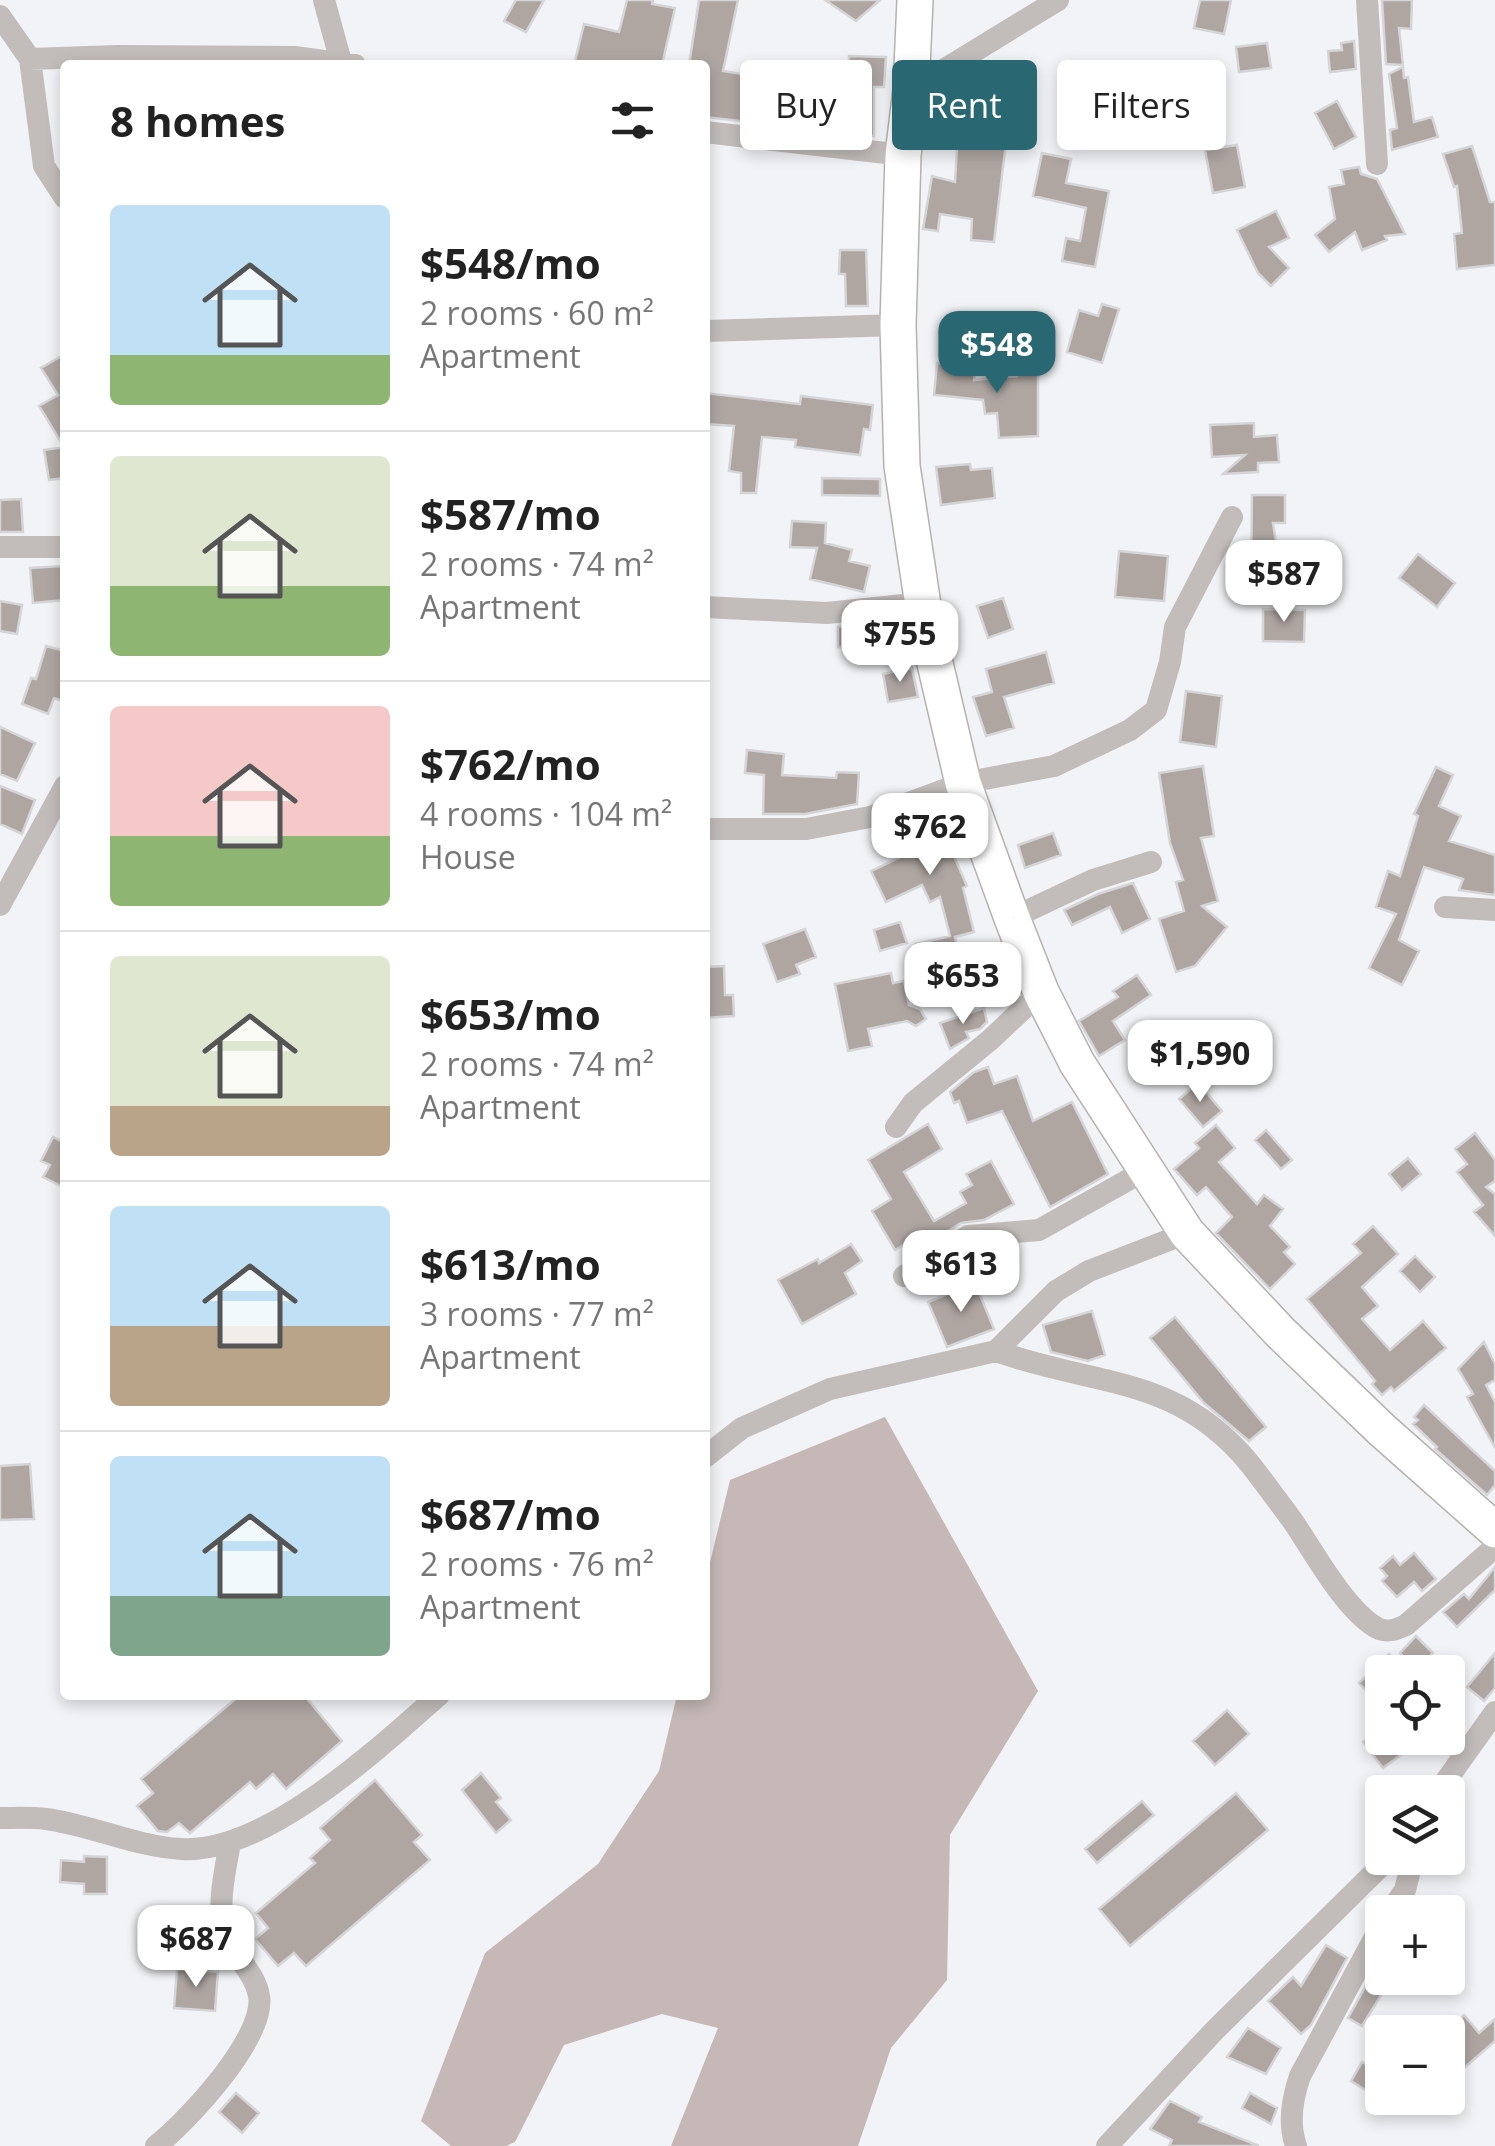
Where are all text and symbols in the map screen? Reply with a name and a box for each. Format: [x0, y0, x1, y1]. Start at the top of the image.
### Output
chip: Buy [740, 60, 872, 150]
chip: Rent [892, 60, 1037, 150]
chip: Filters [1057, 60, 1226, 150]
text: 8 homes [110, 92, 285, 149]
icon: filters [605, 93, 660, 148]
text: $548/mo [420, 234, 601, 291]
icon: home [190, 245, 310, 365]
text: 2 rooms · 60 m² [420, 291, 654, 334]
pin: $548 [938, 311, 1056, 396]
text: $548 [960, 322, 1034, 365]
text: Apartment [420, 334, 581, 377]
text: $587/mo [420, 485, 601, 542]
icon: home [190, 496, 310, 616]
pin: $587 [1225, 540, 1343, 625]
text: 2 rooms · 74 m² [420, 542, 654, 585]
text: $587 [1247, 551, 1321, 594]
text: Apartment [420, 585, 581, 628]
pin: $755 [841, 600, 959, 685]
text: $755 [863, 611, 937, 654]
text: $762/mo [420, 735, 601, 792]
icon: home [190, 746, 310, 866]
text: 4 rooms · 104 m² [420, 792, 672, 835]
pin: $762 [871, 793, 989, 878]
text: $762 [893, 804, 967, 847]
text: House [420, 835, 516, 878]
pin: $653 [904, 942, 1022, 1027]
text: $653 [926, 953, 1000, 996]
text: $653/mo [420, 985, 601, 1042]
icon: home [190, 996, 310, 1116]
pin: $1,590 [1119, 1020, 1281, 1105]
text: $1,590 [1150, 1031, 1250, 1074]
text: 2 rooms · 74 m² [420, 1042, 654, 1085]
text: Apartment [420, 1085, 581, 1128]
pin: $613 [902, 1230, 1020, 1315]
text: $613/mo [420, 1235, 601, 1292]
text: $613 [924, 1241, 998, 1284]
icon: home [190, 1246, 310, 1366]
text: 3 rooms · 77 m² [420, 1292, 654, 1335]
text: Apartment [420, 1335, 581, 1378]
text: $687/mo [420, 1485, 601, 1542]
icon: home [190, 1496, 310, 1616]
text: 2 rooms · 76 m² [420, 1542, 654, 1585]
text: Apartment [420, 1585, 581, 1628]
map controls [1365, 1655, 1465, 2115]
button: locate [1365, 1655, 1465, 1755]
button: layers [1365, 1775, 1465, 1875]
button: + [1365, 1895, 1465, 1995]
pin: $687 [137, 1905, 255, 1990]
text: $687 [159, 1916, 233, 1959]
button: − [1365, 2015, 1465, 2115]

